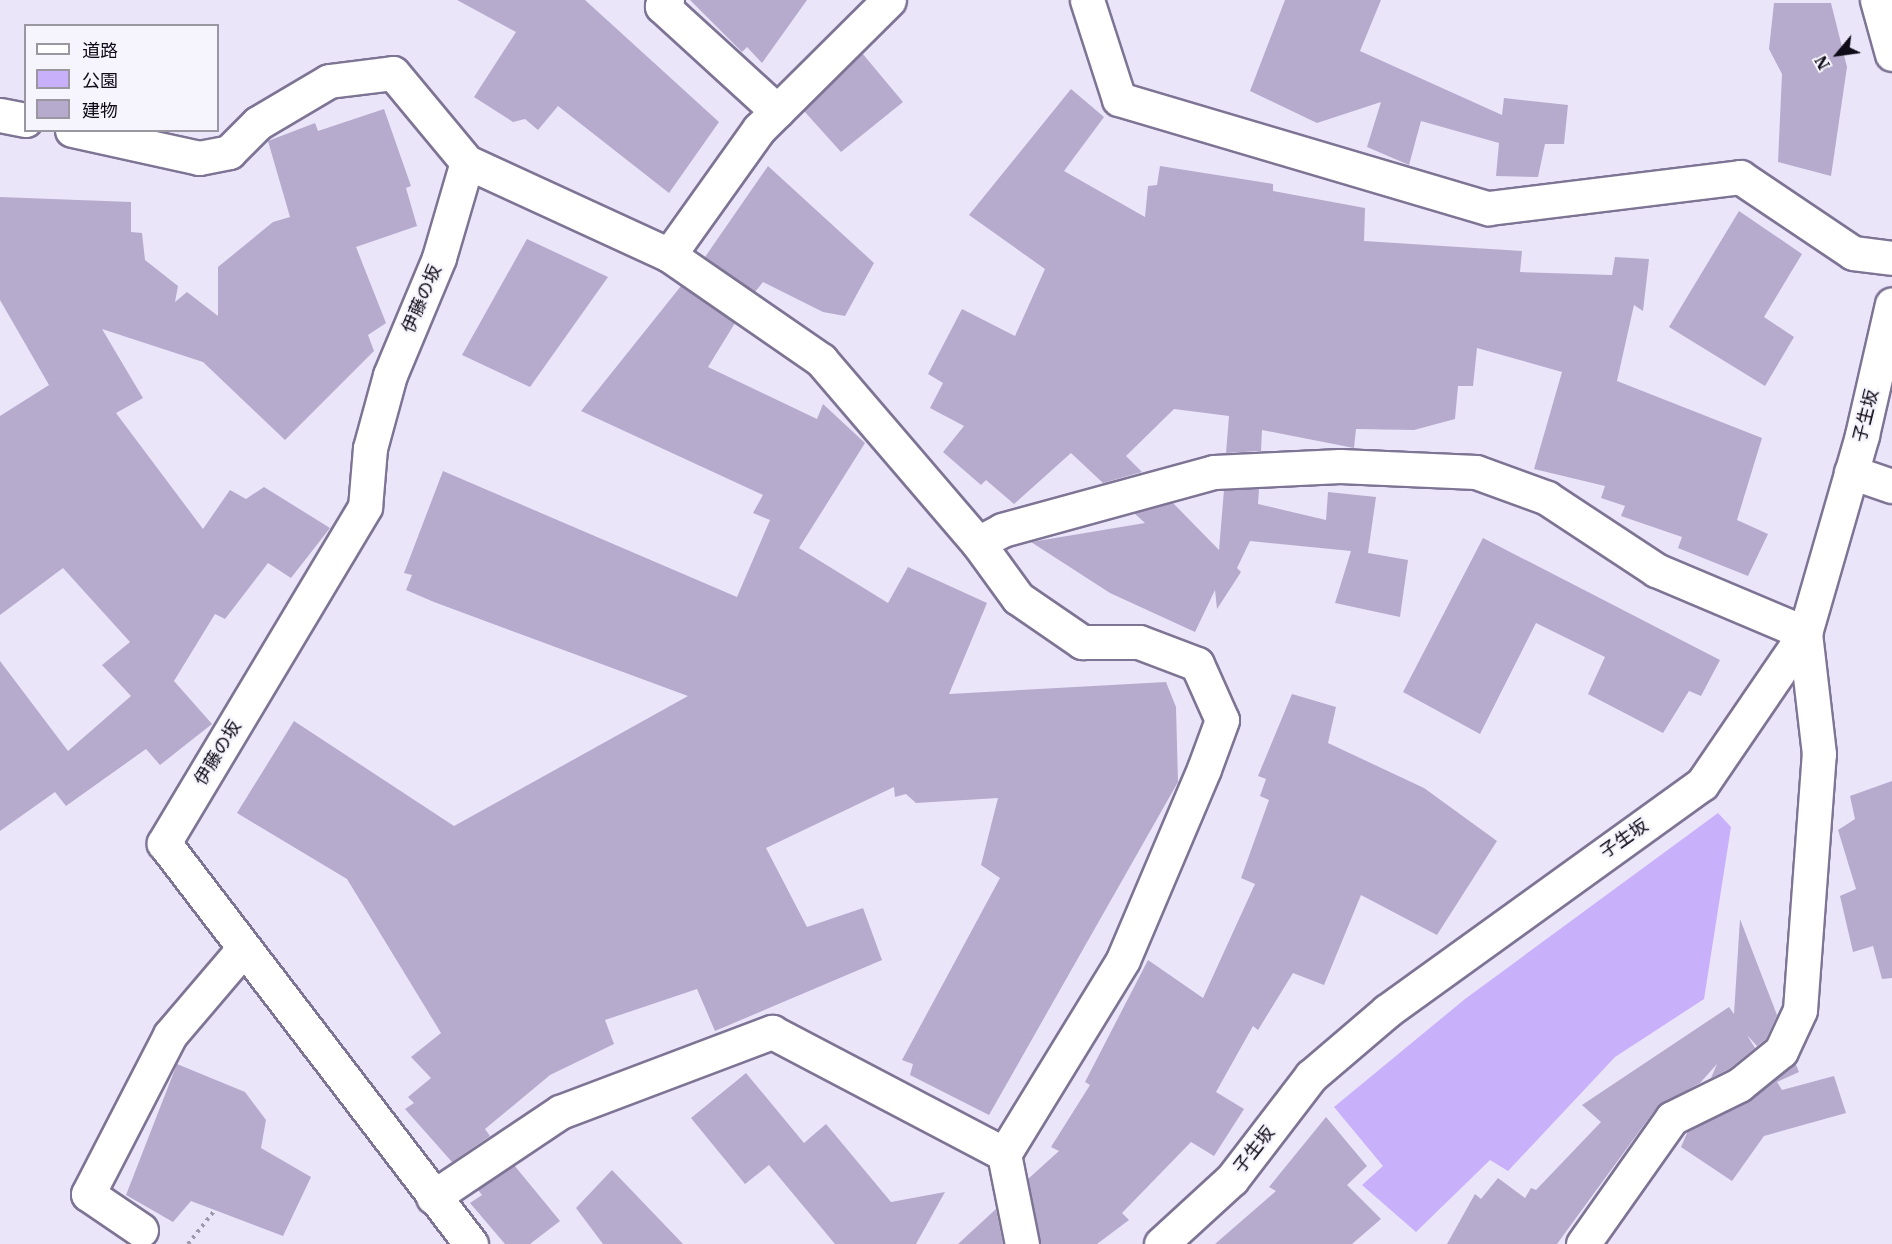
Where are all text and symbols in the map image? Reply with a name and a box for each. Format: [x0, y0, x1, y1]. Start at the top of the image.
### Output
legend [24, 24, 219, 132]
north arrow [1808, 24, 1868, 84]
text: 道路 [82, 39, 118, 62]
text: N [1810, 52, 1834, 73]
text: 公園 [82, 69, 118, 92]
text: 建物 [82, 99, 118, 122]
street label: 伊藤の坂 [398, 262, 446, 336]
street label: 子生坂 [1849, 387, 1883, 445]
street label: 伊藤の坂 [190, 717, 246, 789]
street label: 子生坂 [1596, 815, 1652, 863]
street label: 子生坂 [1229, 1122, 1279, 1178]

